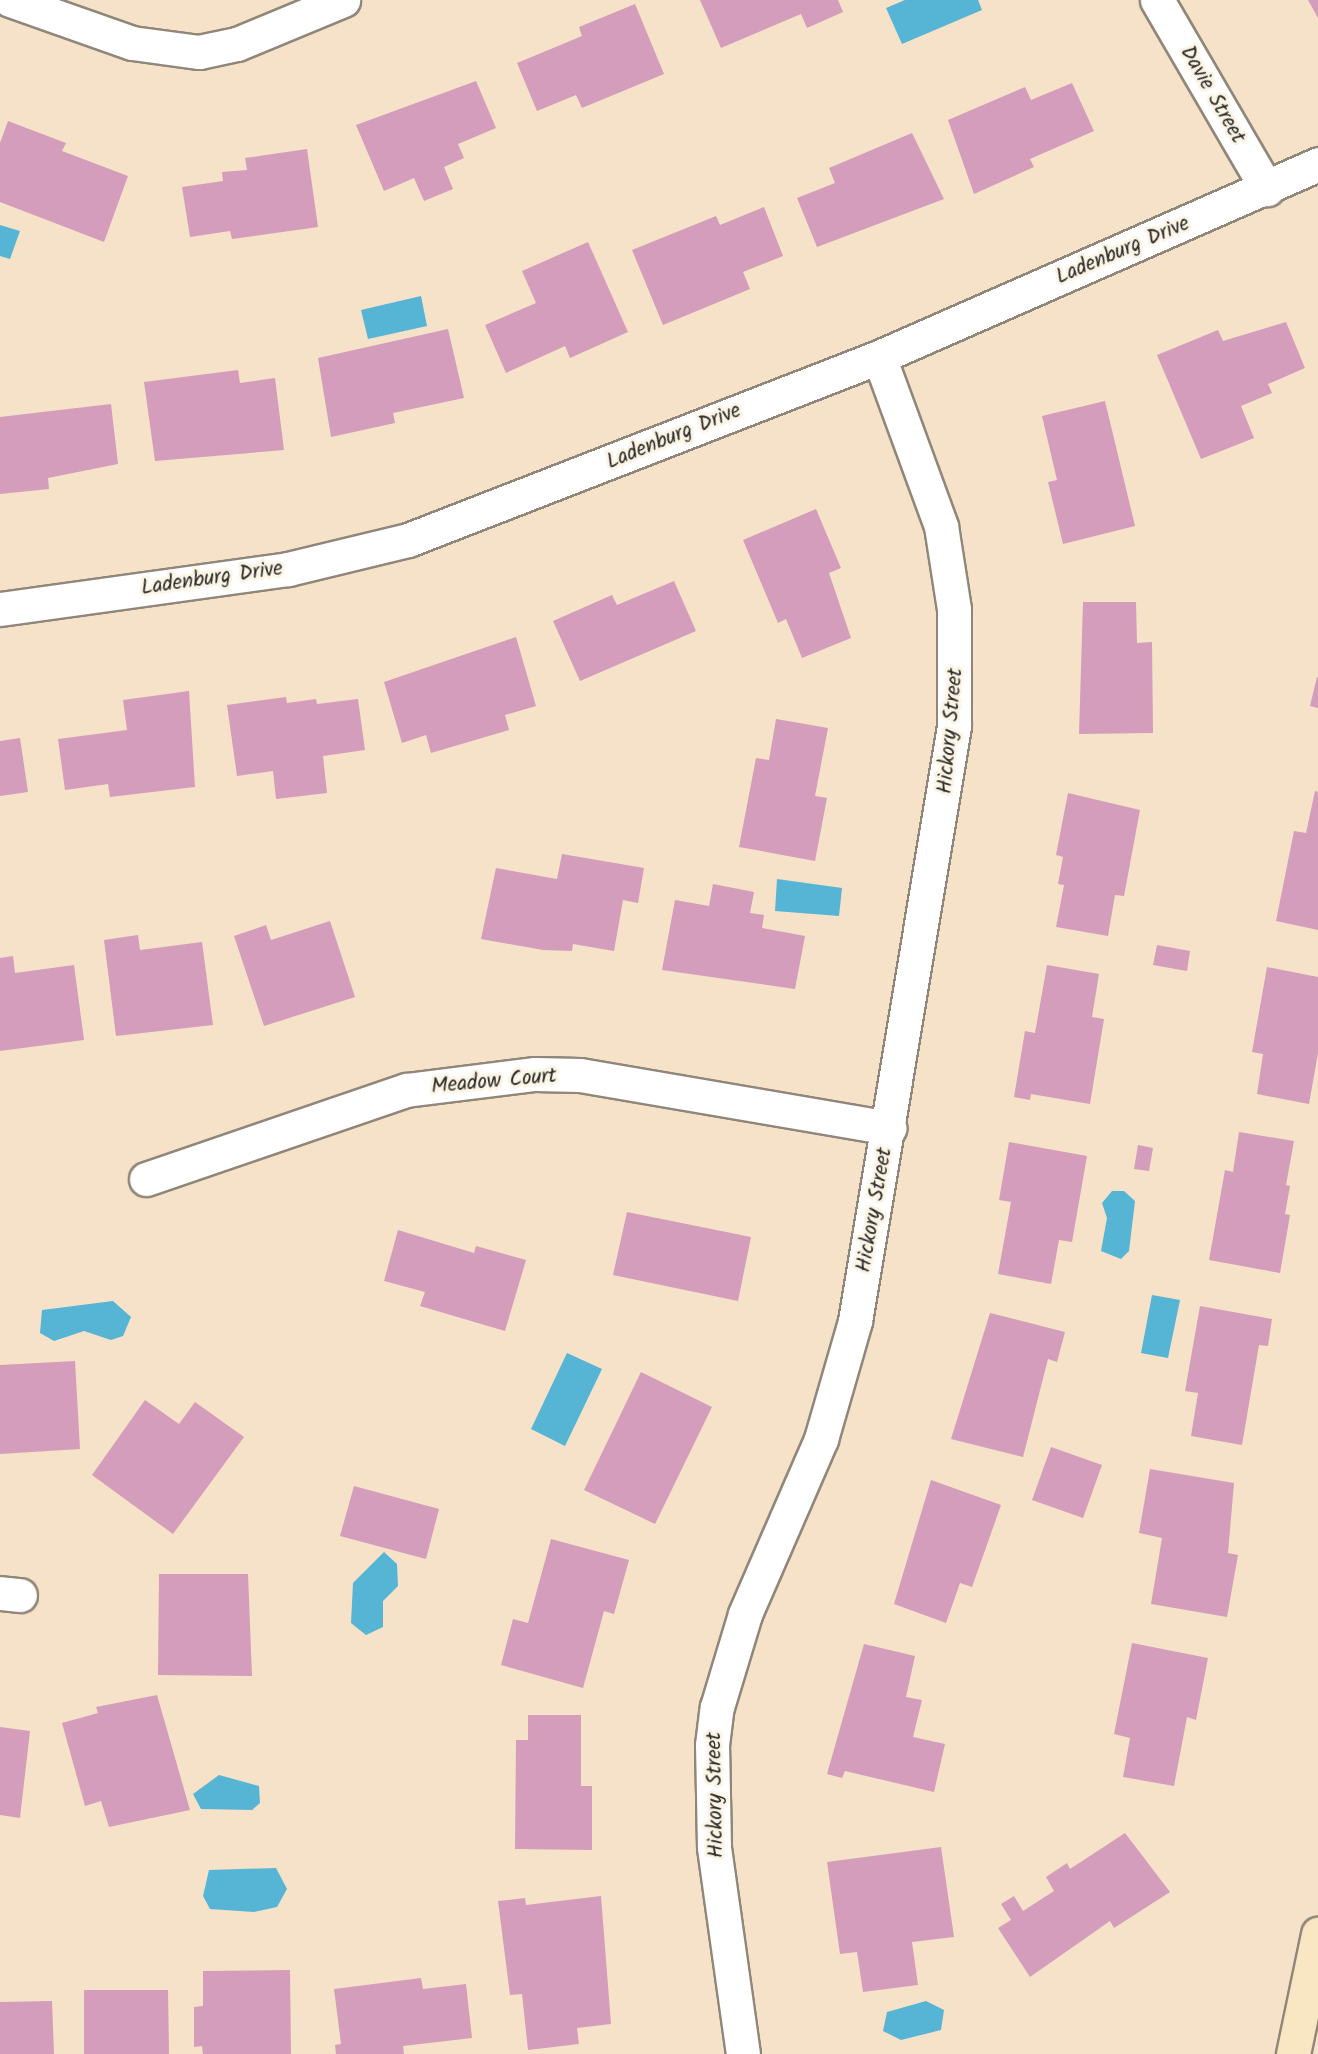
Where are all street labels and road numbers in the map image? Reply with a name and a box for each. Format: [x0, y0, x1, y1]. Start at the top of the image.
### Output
street label: Davie Street [1174, 42, 1250, 148]
street label: Ladenburg Drive [1052, 212, 1194, 290]
street label: Ladenburg Drive [603, 399, 745, 475]
street label: Ladenburg Drive [140, 557, 284, 601]
street label: Hickory Street [933, 667, 969, 795]
street label: Meadow Court [430, 1064, 558, 1100]
street label: Hickory Street [852, 1146, 898, 1274]
street label: Hickory Street [702, 1732, 730, 1858]

